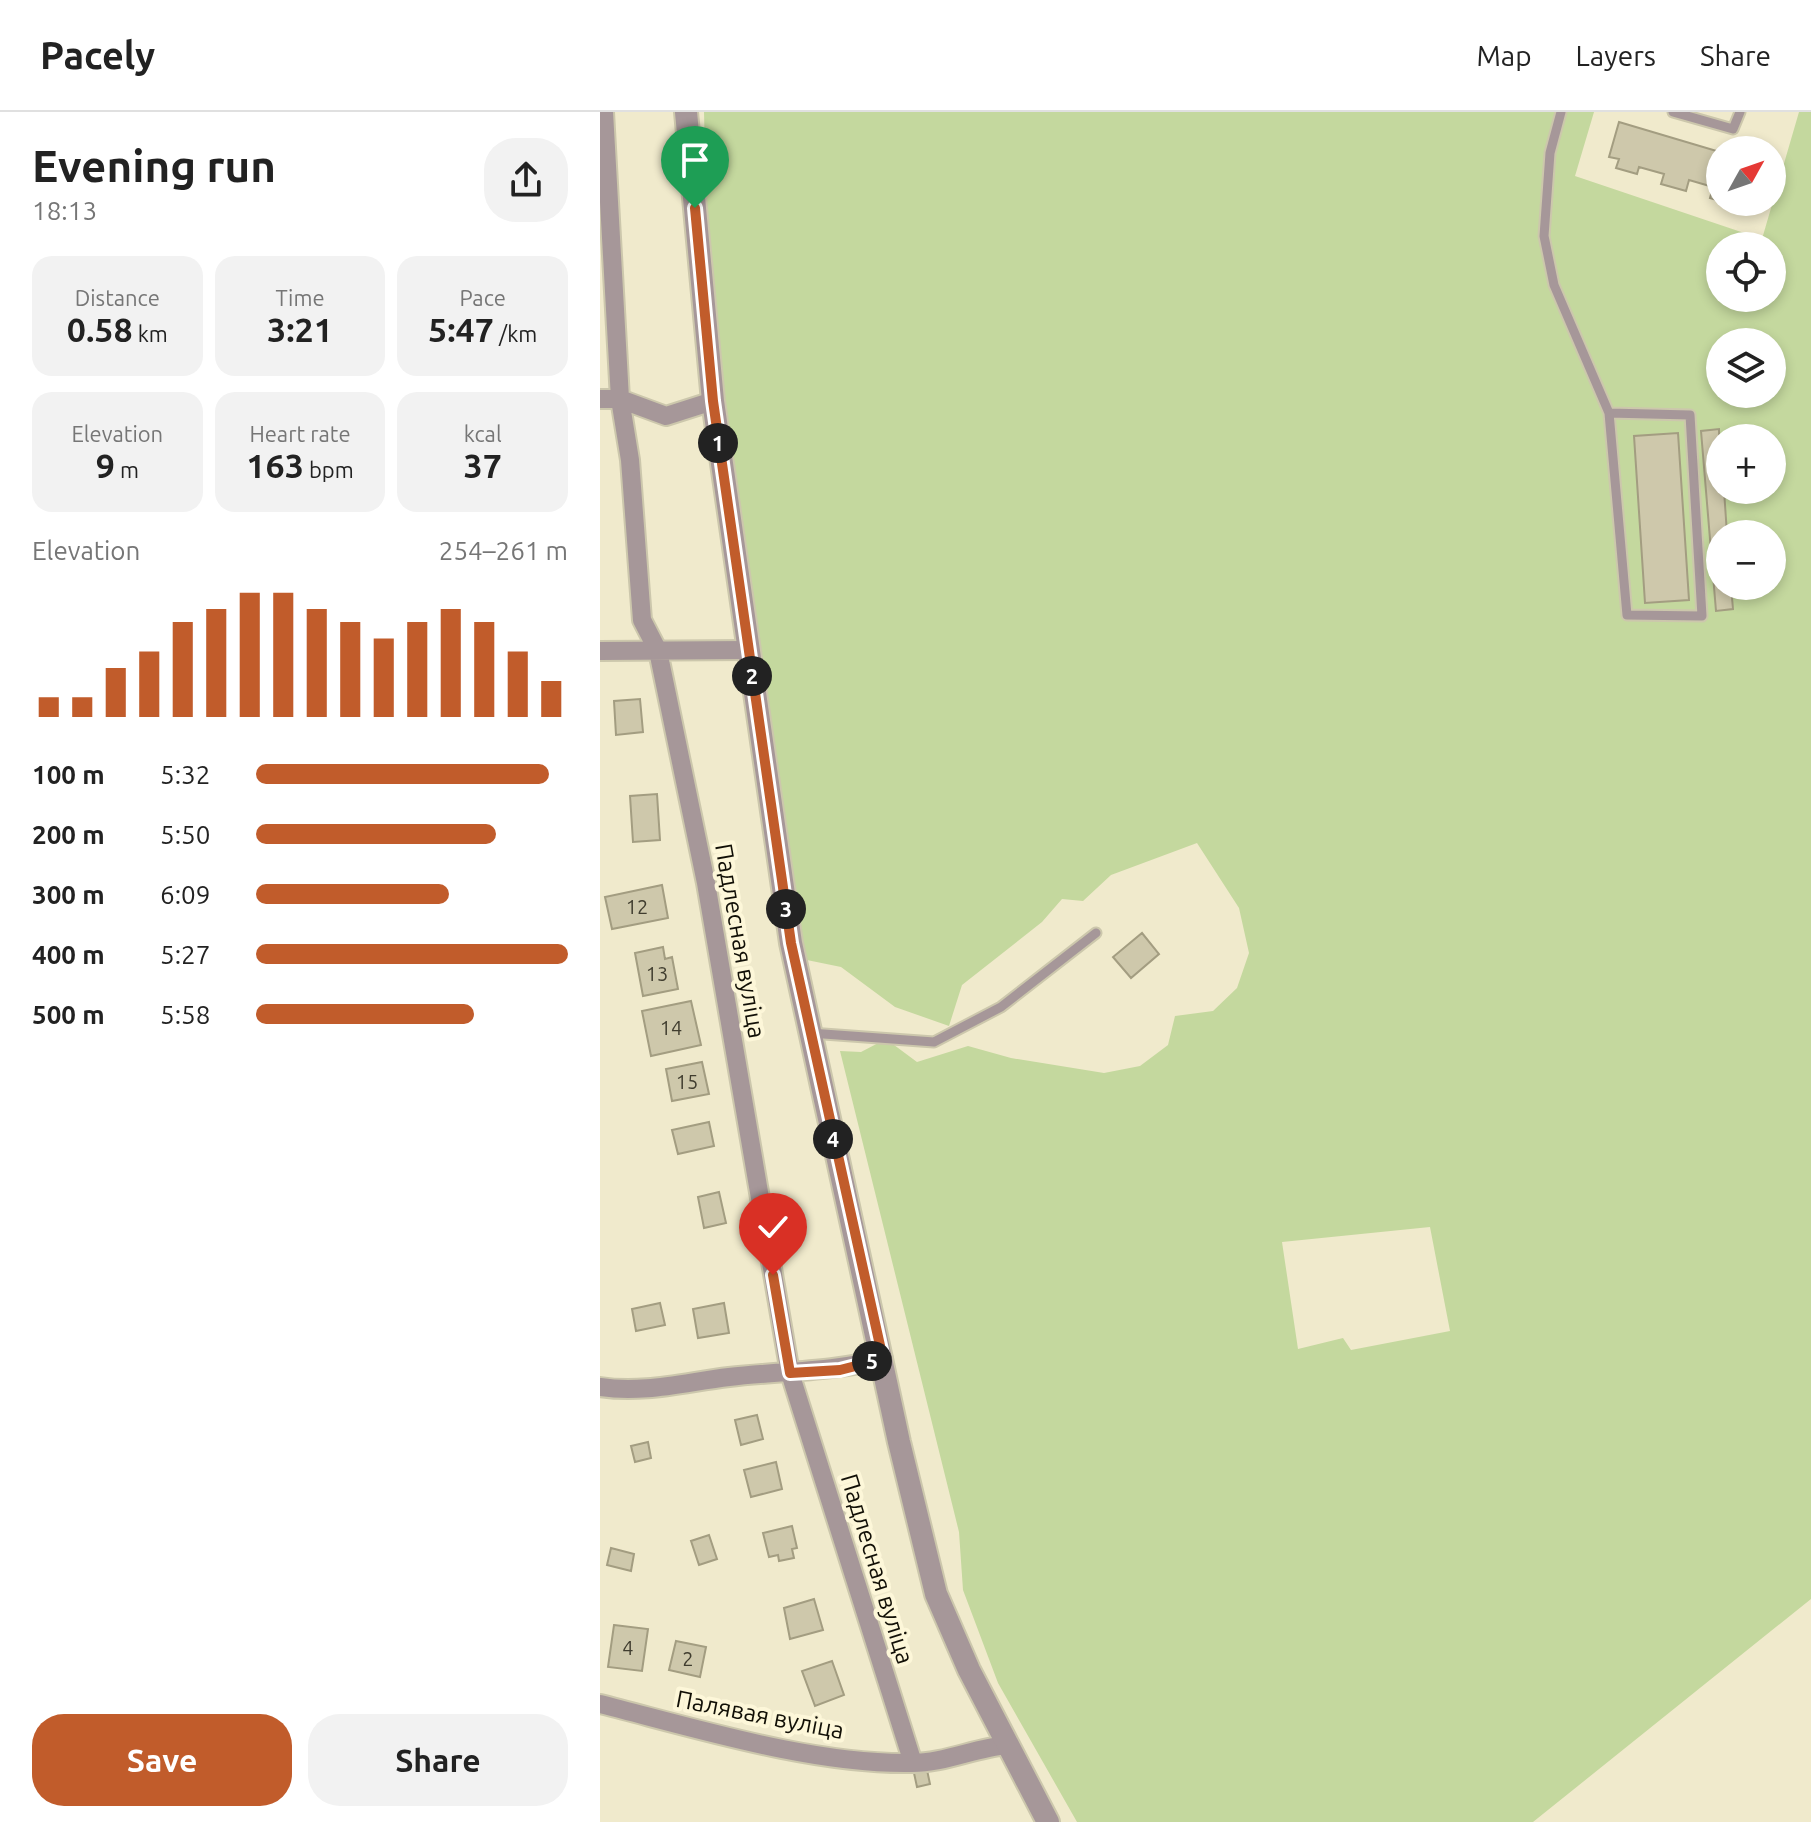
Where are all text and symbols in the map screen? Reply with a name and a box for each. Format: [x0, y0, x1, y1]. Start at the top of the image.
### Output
text: Pacely [40, 34, 155, 76]
text: Map [1476, 40, 1532, 71]
text: Layers [1576, 40, 1656, 71]
text: Share [1700, 40, 1771, 71]
pin [661, 126, 729, 208]
north arrow [1706, 136, 1786, 216]
map controls [1706, 136, 1786, 600]
button: share [484, 138, 568, 222]
icon: arrive [673, 138, 717, 182]
text: Evening run [32, 141, 276, 190]
text: 18:13 [32, 196, 97, 225]
button: locate [1706, 232, 1786, 312]
text: Distance [75, 285, 160, 310]
text: Time [275, 285, 325, 310]
text: Pace [459, 285, 506, 310]
text: 0.58 [67, 310, 133, 348]
text: 3:21 [267, 310, 333, 348]
text: 5:47 [428, 310, 494, 348]
text: km [133, 321, 168, 346]
text: /km [494, 321, 537, 346]
button: layers [1706, 328, 1786, 408]
text: Elevation [71, 421, 163, 446]
text: Heart rate [249, 421, 351, 446]
text: kcal [464, 421, 502, 446]
pin: 1 [698, 423, 738, 463]
button: + [1706, 424, 1786, 504]
text: 1 [712, 430, 724, 455]
text: 9 [96, 446, 115, 484]
text: 163 [246, 446, 304, 484]
text: 37 [463, 446, 502, 484]
text: m [115, 457, 139, 482]
text: bpm [304, 457, 354, 482]
button: − [1706, 520, 1786, 600]
text: Elevation [32, 536, 140, 565]
text: 254–261 m [439, 536, 568, 565]
pin: 2 [732, 656, 772, 696]
text: 2 [746, 663, 758, 688]
text: 100 m [32, 760, 105, 789]
text: 5:32 [160, 760, 210, 789]
text: 200 m [32, 820, 105, 849]
text: 5:50 [160, 820, 210, 849]
street label: Падлесная вуліца [710, 841, 771, 1040]
text: 300 m [32, 880, 105, 909]
text: 6:09 [160, 880, 210, 909]
pin: 3 [766, 889, 806, 929]
house number: 12 [626, 895, 648, 918]
text: 3 [780, 896, 792, 921]
text: 400 m [32, 940, 105, 969]
text: 5:27 [160, 940, 210, 969]
house number: 13 [646, 962, 668, 985]
text: 500 m [32, 1000, 105, 1029]
text: 5:58 [160, 1000, 210, 1029]
house number: 14 [660, 1016, 682, 1039]
house number: 15 [676, 1070, 698, 1093]
pin: 4 [813, 1119, 853, 1159]
text: 4 [827, 1126, 839, 1151]
pin [739, 1193, 807, 1275]
icon: check [751, 1205, 795, 1249]
pin: 5 [852, 1341, 892, 1381]
text: 5 [866, 1348, 878, 1373]
street label: Падлесная вуліца [836, 1471, 919, 1667]
house number: 4 [622, 1636, 634, 1659]
house number: 2 [682, 1647, 694, 1670]
street label: Палявая вуліца [674, 1685, 846, 1744]
button: Save [32, 1714, 292, 1806]
button: Share [308, 1714, 568, 1806]

